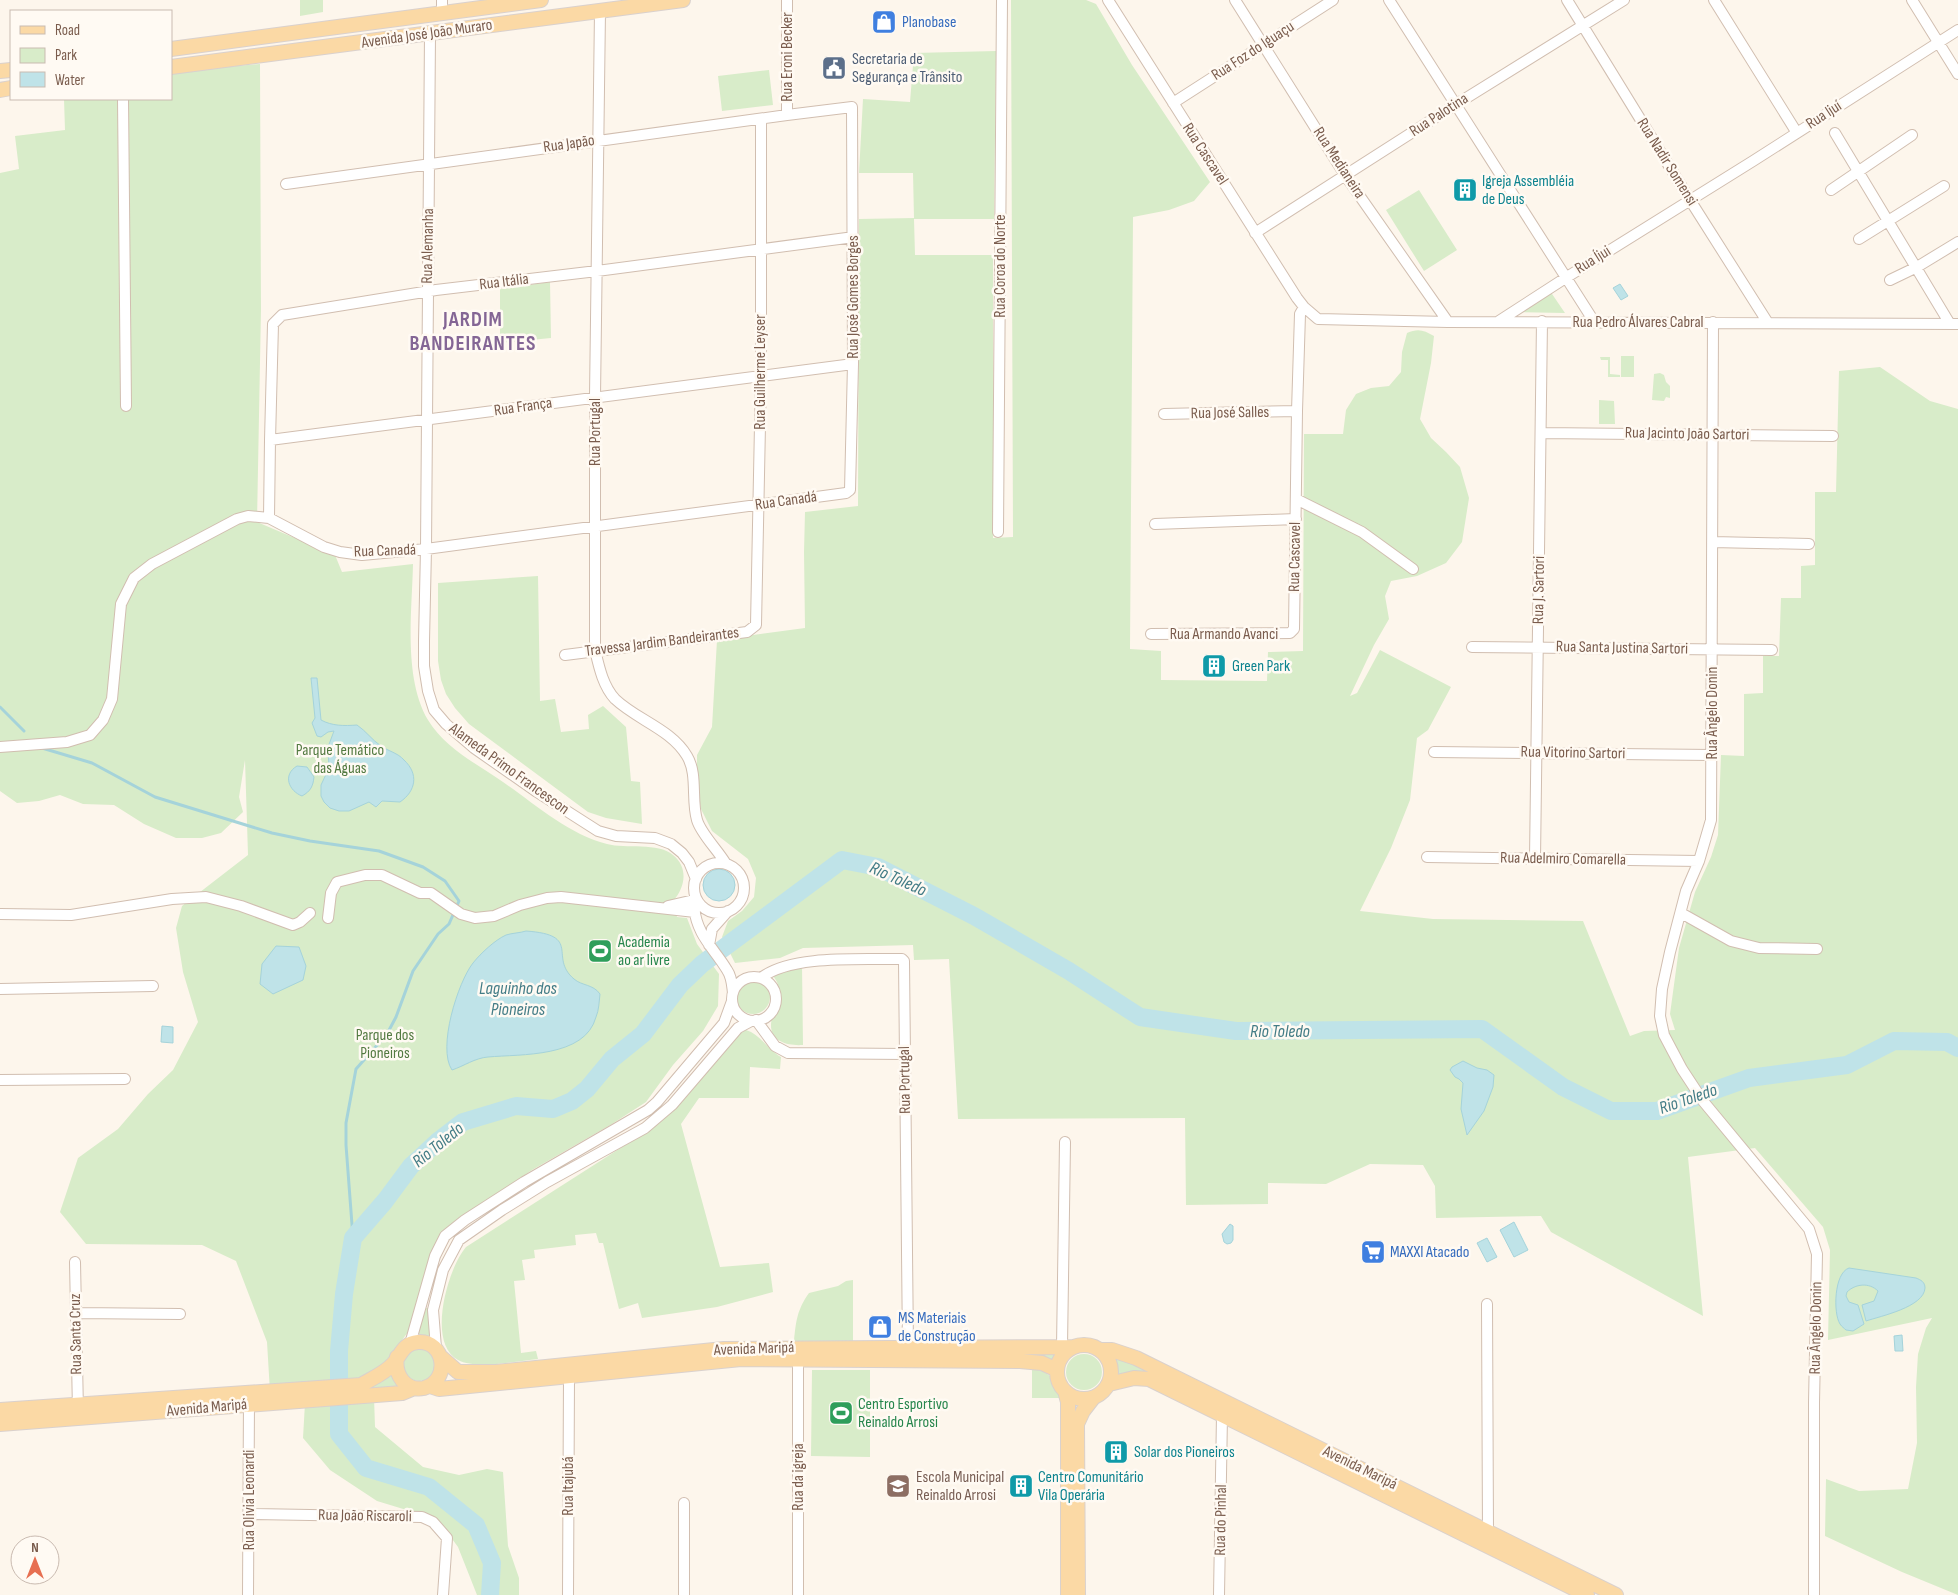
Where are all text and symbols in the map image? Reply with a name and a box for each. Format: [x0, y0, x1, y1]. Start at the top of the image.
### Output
shop icon: Planobase [871, 9, 897, 35]
legend [10, 10, 172, 100]
street label: Rua Eroni Becker [778, 12, 797, 102]
place label: Planobase [902, 13, 956, 32]
street label: Avenida José João Muraro [359, 15, 494, 53]
street label: Rua Foz do Iguaçu [1208, 17, 1298, 85]
text: Road [55, 21, 80, 40]
text: Park [55, 46, 77, 65]
place label: Secretaria de Segurança e Trânsito [852, 50, 962, 87]
public building icon: Secretaria de Segurança e Trânsito [821, 55, 847, 81]
text: Water [55, 71, 86, 90]
street label: Rua Palotina [1406, 89, 1472, 141]
street label: Rua Ijuí [1803, 97, 1845, 133]
street label: Rua Nadir Somensi [1633, 115, 1701, 209]
street label: Rua Cascavel [1178, 120, 1232, 188]
street label: Rua Medianeira [1309, 124, 1369, 202]
street label: Rua Japão [542, 131, 596, 157]
place label: Igreja Assembléia de Deus [1482, 172, 1574, 209]
building icon: Igreja Assembléia de Deus [1452, 177, 1478, 203]
street label: Rua Alemanha [418, 208, 438, 284]
street label: Rua Coroa do Norte [991, 214, 1010, 318]
street label: Rua José Gomes Borges [844, 235, 863, 359]
street label: Rua Íjui [1572, 242, 1614, 278]
street label: Rua Itália [478, 270, 530, 294]
district label: JARDIM BANDEIRANTES [409, 307, 537, 356]
street label: Rua Pedro Álvares Cabral [1572, 313, 1704, 332]
street label: Rua Guilherme Leyser [751, 314, 770, 430]
street label: Rua França [493, 394, 553, 420]
street label: Rua Portugal [586, 398, 605, 466]
street label: Rua José Salles [1191, 403, 1270, 423]
street label: Rua Jacinto João Sartori [1625, 423, 1749, 445]
street label: Rua Canadá [754, 487, 818, 515]
street label: Rua Cascavel [1285, 522, 1305, 592]
street label: Rua Canadá [354, 540, 416, 562]
street label: Rua J. Sartori [1529, 556, 1549, 624]
street label: Travessa Jardim Bandeirantes [584, 623, 740, 661]
street label: Rua Armando Avanci [1170, 625, 1278, 644]
street label: Rua Santa Justina Sartori [1556, 637, 1688, 659]
building icon: Green Park [1201, 653, 1227, 679]
place label: Green Park [1232, 657, 1290, 676]
street label: Rua Ângelo Donin [1703, 667, 1722, 759]
street label: Alameda Primo Francescon [444, 718, 573, 819]
park label: Parque Temático das Águas [296, 741, 384, 778]
street label: Rua Vitorino Sartori [1520, 743, 1626, 763]
street label: Rua Adelmiro Comarella [1500, 848, 1626, 870]
water label: Rio Toledo [866, 857, 930, 901]
place label: Academia ao ar livre [617, 933, 670, 970]
sports icon: Academia ao ar livre [587, 938, 613, 964]
water label: Laguinho dos Pioneiros [479, 978, 558, 1020]
water label: Rio Toledo [1250, 1021, 1311, 1042]
park label: Parque dos Pioneiros [356, 1026, 414, 1063]
street label: Rua Portugal [895, 1046, 915, 1114]
water label: Rio Toledo [1656, 1079, 1720, 1119]
water label: Rio Toledo [408, 1118, 468, 1172]
supermarket icon: MAXXI Atacado [1360, 1239, 1386, 1265]
place label: MAXXI Atacado [1390, 1243, 1469, 1262]
street label: Rua Ângelo Donin [1806, 1281, 1826, 1375]
street label: Rua Santa Cruz [66, 1293, 86, 1375]
place label: MS Materiais de Construção [898, 1309, 976, 1346]
shop icon: MS Materiais de Construção [867, 1314, 893, 1340]
street label: Avenida Maripá [713, 1338, 794, 1360]
street label: Avenida Maripá [165, 1395, 248, 1421]
place label: Centro Esportivo Reinaldo Arrosi [858, 1395, 948, 1432]
sports icon: Centro Esportivo Reinaldo Arrosi [828, 1400, 854, 1426]
building icon: Solar dos Pioneiros [1103, 1439, 1129, 1465]
street label: Avenida Maripá [1319, 1441, 1400, 1494]
street label: Rua da igreja [789, 1443, 808, 1511]
place label: Solar dos Pioneiros [1134, 1443, 1235, 1462]
street label: Rua Olivia Leonardi [240, 1450, 259, 1550]
street label: Rua Itajubá [559, 1456, 578, 1516]
place label: Escola Municipal Reinaldo Arrosi [916, 1468, 1004, 1505]
place label: Centro Comunitário Vila Operária [1038, 1468, 1144, 1505]
school or university icon: Escola Municipal Reinaldo Arrosi [885, 1473, 911, 1499]
building icon: Centro Comunitário Vila Operária [1008, 1473, 1034, 1499]
street label: Rua do Pinhal [1211, 1484, 1231, 1556]
street label: Rua João Riscaroli [318, 1506, 412, 1526]
north arrow [10, 1535, 60, 1585]
text: N [31, 1539, 39, 1556]

